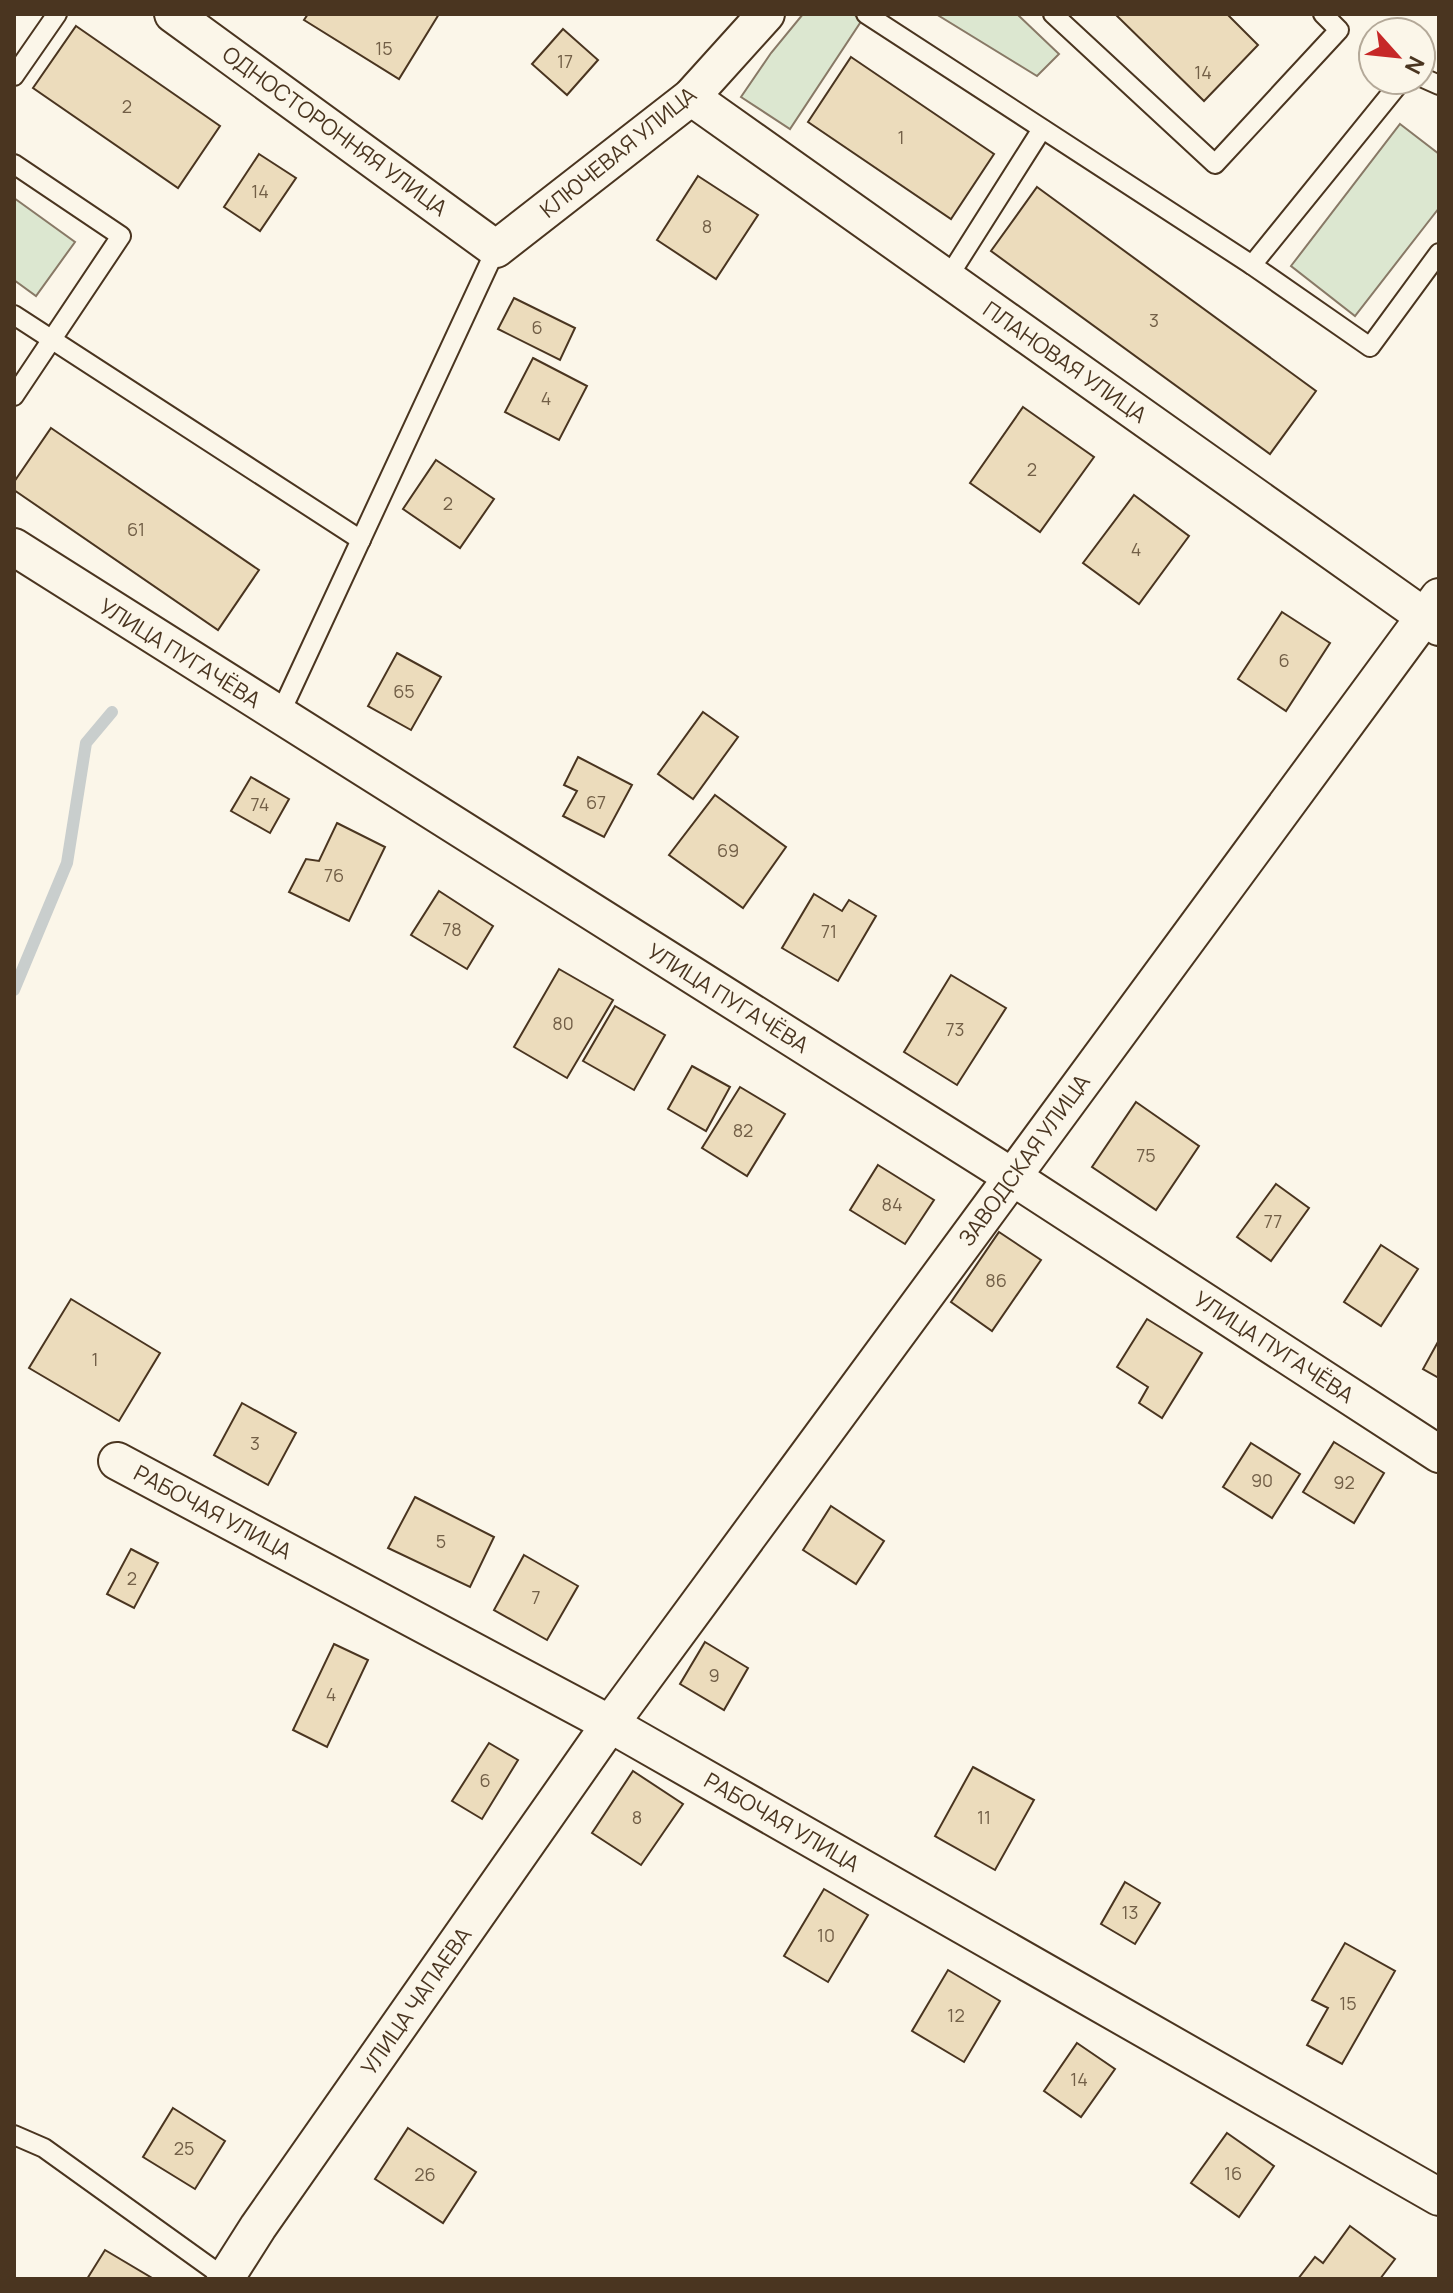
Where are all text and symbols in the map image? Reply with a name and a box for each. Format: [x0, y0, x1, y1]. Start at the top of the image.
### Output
north arrow [1357, 16, 1437, 96]
house number: 15 [375, 36, 393, 60]
street label: ОДНОСТОРОННЯЯ УЛИЦА [216, 39, 454, 223]
house number: 17 [557, 49, 573, 73]
text: N [1398, 51, 1432, 79]
house number: 14 [1194, 60, 1212, 84]
street label: КЛЮЧЕВАЯ УЛИЦА [533, 79, 703, 225]
house number: 2 [122, 94, 132, 118]
house number: 1 [897, 125, 905, 149]
house number: 14 [251, 179, 269, 203]
house number: 8 [702, 214, 712, 238]
street label: ПЛАНОВАЯ УЛИЦА [977, 294, 1153, 430]
house number: 3 [1149, 308, 1159, 332]
house number: 6 [531, 315, 543, 339]
house number: 4 [541, 386, 551, 410]
house number: 2 [1027, 457, 1037, 481]
house number: 2 [443, 491, 453, 515]
house number: 61 [127, 517, 145, 541]
house number: 4 [1131, 537, 1141, 561]
street label: УЛИЦА ПУГАЧЁВА [94, 591, 266, 715]
house number: 6 [1278, 648, 1290, 672]
house number: 65 [393, 679, 415, 703]
house number: 67 [586, 790, 606, 814]
house number: 74 [251, 792, 269, 816]
house number: 69 [717, 838, 739, 862]
house number: 76 [324, 863, 344, 887]
house number: 78 [442, 917, 462, 941]
house number: 71 [821, 919, 837, 943]
street label: УЛИЦА ПУГАЧЁВА [642, 936, 814, 1060]
house number: 80 [552, 1011, 574, 1035]
house number: 73 [946, 1017, 965, 1041]
street label: ЗАВОДСКАЯ УЛИЦА [951, 1068, 1097, 1252]
house number: 82 [733, 1118, 753, 1142]
house number: 75 [1136, 1143, 1156, 1167]
house number: 84 [881, 1192, 903, 1216]
house number: 77 [1264, 1209, 1282, 1233]
house number: 86 [985, 1268, 1007, 1292]
street label: УЛИЦА ПУГАЧЁВА [1188, 1284, 1360, 1410]
house number: 1 [91, 1347, 99, 1371]
house number: 3 [250, 1431, 260, 1455]
street label: РАБОЧАЯ УЛИЦА [129, 1458, 297, 1566]
house number: 90 [1251, 1468, 1273, 1492]
house number: 92 [1333, 1470, 1355, 1494]
house number: 5 [436, 1529, 446, 1553]
house number: 2 [127, 1566, 137, 1590]
house number: 7 [531, 1585, 541, 1609]
house number: 9 [708, 1663, 720, 1687]
house number: 4 [326, 1682, 336, 1706]
street label: РАБОЧАЯ УЛИЦА [699, 1765, 865, 1879]
house number: 6 [479, 1768, 491, 1792]
house number: 8 [632, 1805, 642, 1829]
house number: 11 [977, 1805, 991, 1829]
house number: 13 [1122, 1900, 1138, 1924]
street label: УЛИЦА ЧАПАЕВА [354, 1921, 478, 2081]
house number: 10 [817, 1923, 835, 1947]
house number: 15 [1339, 1991, 1357, 2015]
house number: 12 [947, 2003, 965, 2027]
house number: 14 [1070, 2067, 1088, 2091]
house number: 25 [174, 2136, 194, 2160]
house number: 16 [1224, 2161, 1242, 2185]
house number: 26 [414, 2162, 436, 2186]

